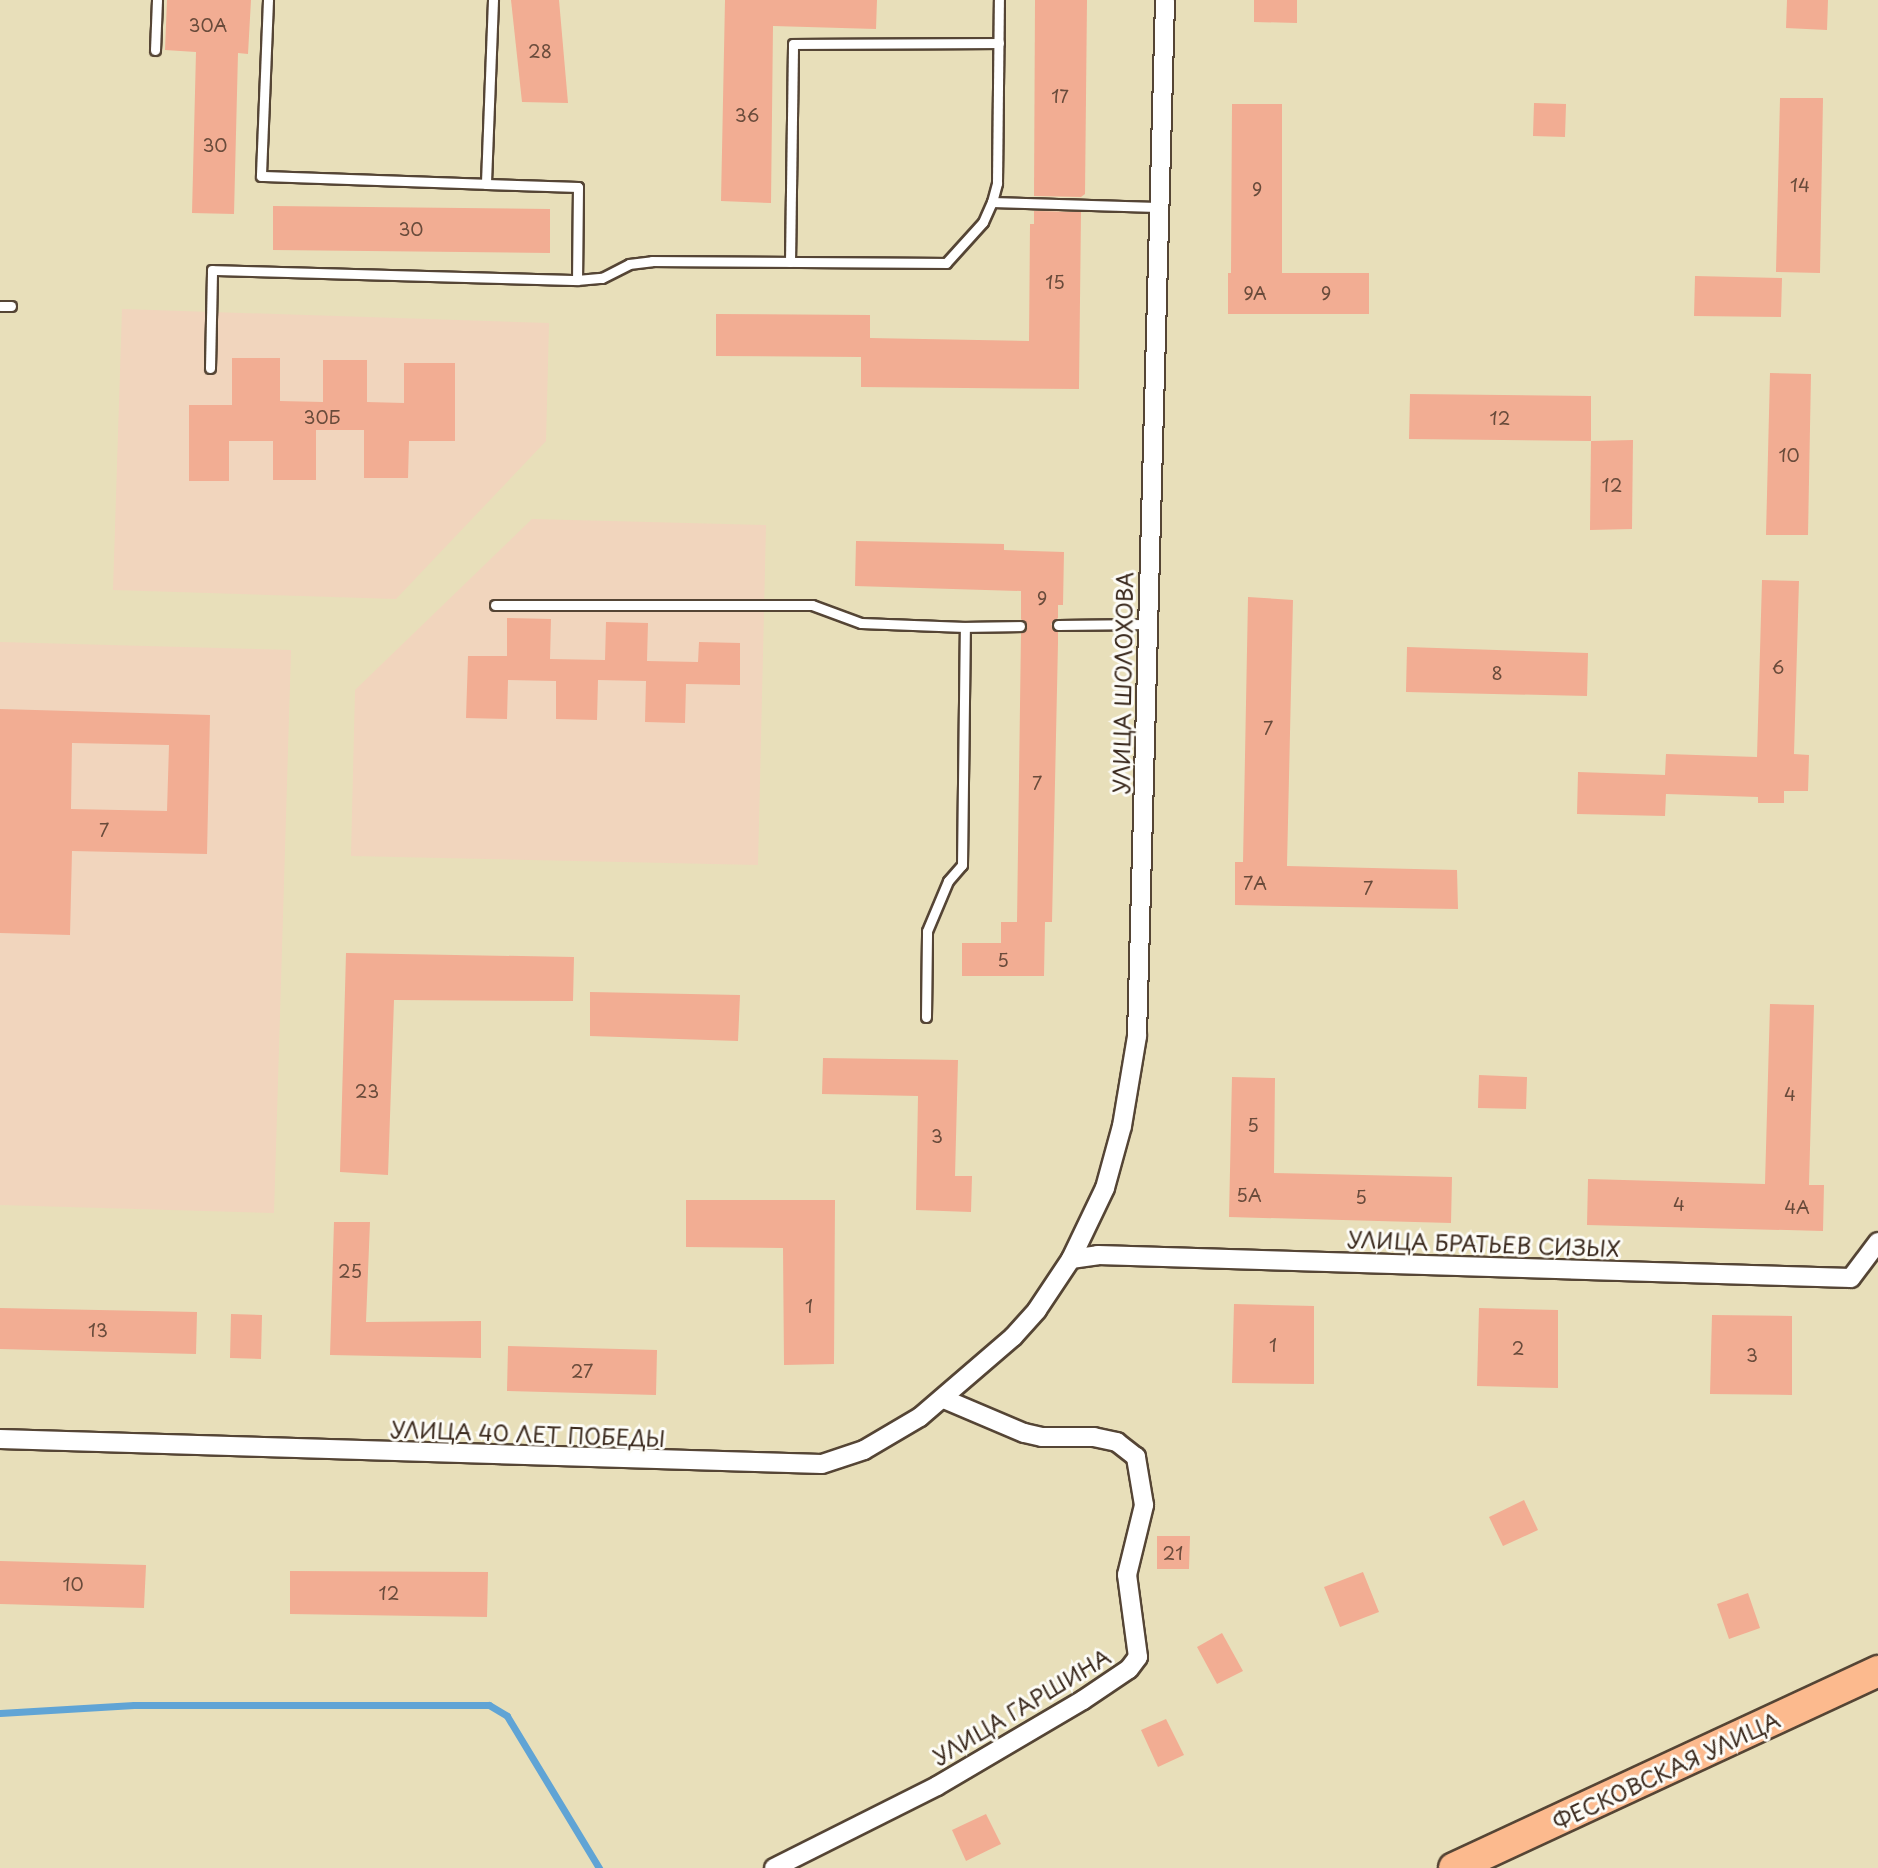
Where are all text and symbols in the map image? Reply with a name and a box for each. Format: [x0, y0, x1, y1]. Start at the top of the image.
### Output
house number: 30А [189, 14, 227, 36]
house number: 28 [528, 40, 552, 62]
house number: 17 [1051, 85, 1069, 107]
house number: 36 [735, 104, 759, 126]
house number: 30 [202, 134, 228, 156]
house number: 14 [1790, 174, 1810, 196]
house number: 9 [1252, 178, 1262, 200]
house number: 30 [398, 218, 424, 240]
house number: 15 [1045, 271, 1065, 293]
house number: 9А [1243, 282, 1267, 304]
house number: 9 [1321, 282, 1331, 304]
house number: 30Б [304, 406, 340, 428]
house number: 12 [1490, 407, 1510, 429]
house number: 10 [1778, 444, 1800, 466]
house number: 12 [1602, 474, 1622, 496]
street label: УЛИЦА ШОЛОХОВА [1107, 571, 1137, 795]
house number: 9 [1037, 587, 1047, 609]
house number: 6 [1772, 656, 1784, 678]
house number: 8 [1491, 662, 1503, 684]
house number: 7 [1263, 717, 1273, 739]
house number: 7 [1032, 772, 1042, 794]
house number: 7 [99, 819, 109, 841]
house number: 7А [1243, 872, 1267, 894]
house number: 7 [1363, 877, 1373, 899]
house number: 5 [997, 949, 1009, 971]
house number: 23 [355, 1080, 379, 1102]
house number: 4 [1784, 1083, 1796, 1105]
house number: 5 [1247, 1114, 1259, 1136]
house number: 3 [931, 1125, 943, 1147]
house number: 5А [1236, 1184, 1262, 1206]
house number: 5 [1355, 1186, 1367, 1208]
house number: 4 [1673, 1193, 1685, 1215]
house number: 4А [1784, 1196, 1810, 1218]
street label: УЛИЦА БРАТЬЕВ СИЗЫХ [1346, 1225, 1622, 1261]
house number: 25 [338, 1260, 362, 1282]
house number: 1 [805, 1295, 813, 1317]
house number: 13 [88, 1319, 108, 1341]
house number: 1 [1269, 1334, 1277, 1356]
house number: 2 [1512, 1337, 1524, 1359]
house number: 3 [1746, 1344, 1758, 1366]
house number: 27 [571, 1360, 593, 1382]
street label: УЛИЦА 40 ЛЕТ ПОБЕДЫ [389, 1415, 667, 1451]
house number: 21 [1163, 1542, 1183, 1564]
house number: 10 [62, 1573, 84, 1595]
house number: 12 [379, 1582, 399, 1604]
street label: УЛИЦА ГАРШИНА [926, 1642, 1116, 1770]
street label: ФЕСКОВСКАЯ УЛИЦА [1548, 1706, 1784, 1834]

